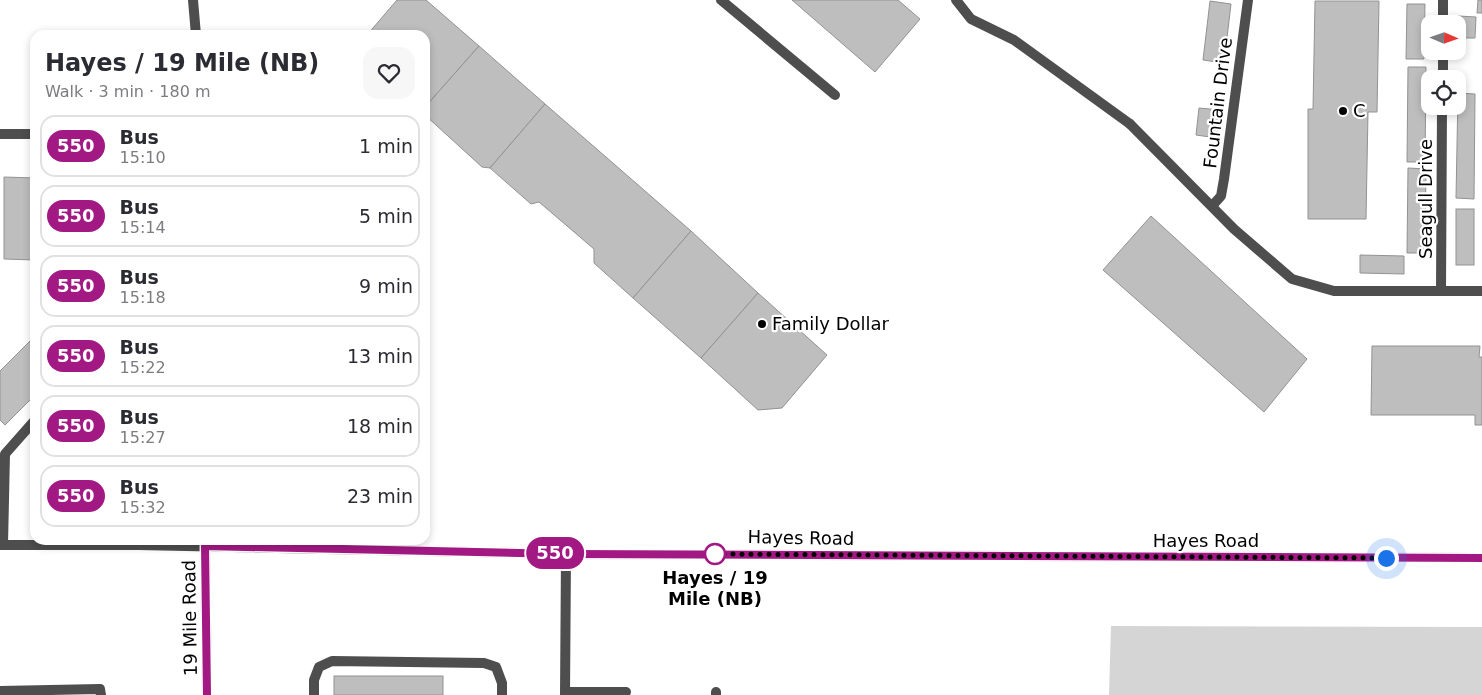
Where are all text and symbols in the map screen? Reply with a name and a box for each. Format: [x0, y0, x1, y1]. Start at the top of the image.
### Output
north arrow [1421, 15, 1466, 60]
map controls [1421, 15, 1466, 115]
street label: Fountain Drive [1199, 36, 1236, 170]
button: heart [363, 47, 415, 99]
text: Hayes / 19 Mile (NB) [45, 49, 319, 77]
button: locate [1421, 70, 1466, 115]
text: Walk · 3 min · 180 m [45, 82, 210, 101]
place label: C [1353, 100, 1366, 121]
marker: C [1337, 105, 1349, 117]
text: Bus [120, 126, 159, 148]
text: 550 [57, 135, 95, 156]
text: 1 min [359, 135, 413, 157]
street label: Seagull Drive [1415, 139, 1436, 259]
text: 15:10 [120, 148, 166, 167]
text: Bus [120, 196, 159, 218]
text: 550 [57, 205, 95, 226]
text: 5 min [359, 205, 413, 227]
text: 15:14 [120, 218, 166, 237]
text: Bus [120, 266, 159, 288]
text: 550 [57, 275, 95, 296]
text: 9 min [359, 275, 413, 297]
text: 15:18 [120, 288, 166, 307]
place label: Family Dollar [772, 313, 890, 334]
marker: Family Dollar [756, 318, 768, 330]
text: Bus [120, 336, 159, 358]
text: 550 [57, 345, 95, 366]
text: 13 min [347, 345, 413, 367]
text: 15:22 [120, 358, 166, 377]
text: Bus [120, 406, 159, 428]
text: 550 [57, 415, 95, 436]
text: 18 min [347, 415, 413, 437]
text: 15:27 [120, 428, 166, 447]
text: Bus [120, 476, 159, 498]
text: 550 [57, 485, 95, 506]
text: 23 min [347, 485, 413, 507]
text: 15:32 [120, 498, 166, 517]
street label: Hayes Road [748, 526, 854, 549]
street label: Hayes Road [1153, 530, 1259, 551]
line badge: 550 [526, 537, 584, 569]
text: 550 [536, 542, 574, 563]
marker: Hayes / 19 Mile (NB) [704, 543, 726, 565]
your location [1374, 546, 1399, 571]
street label: 19 Mile Road [178, 560, 201, 676]
place label: Hayes / 19 Mile (NB) [662, 567, 768, 609]

